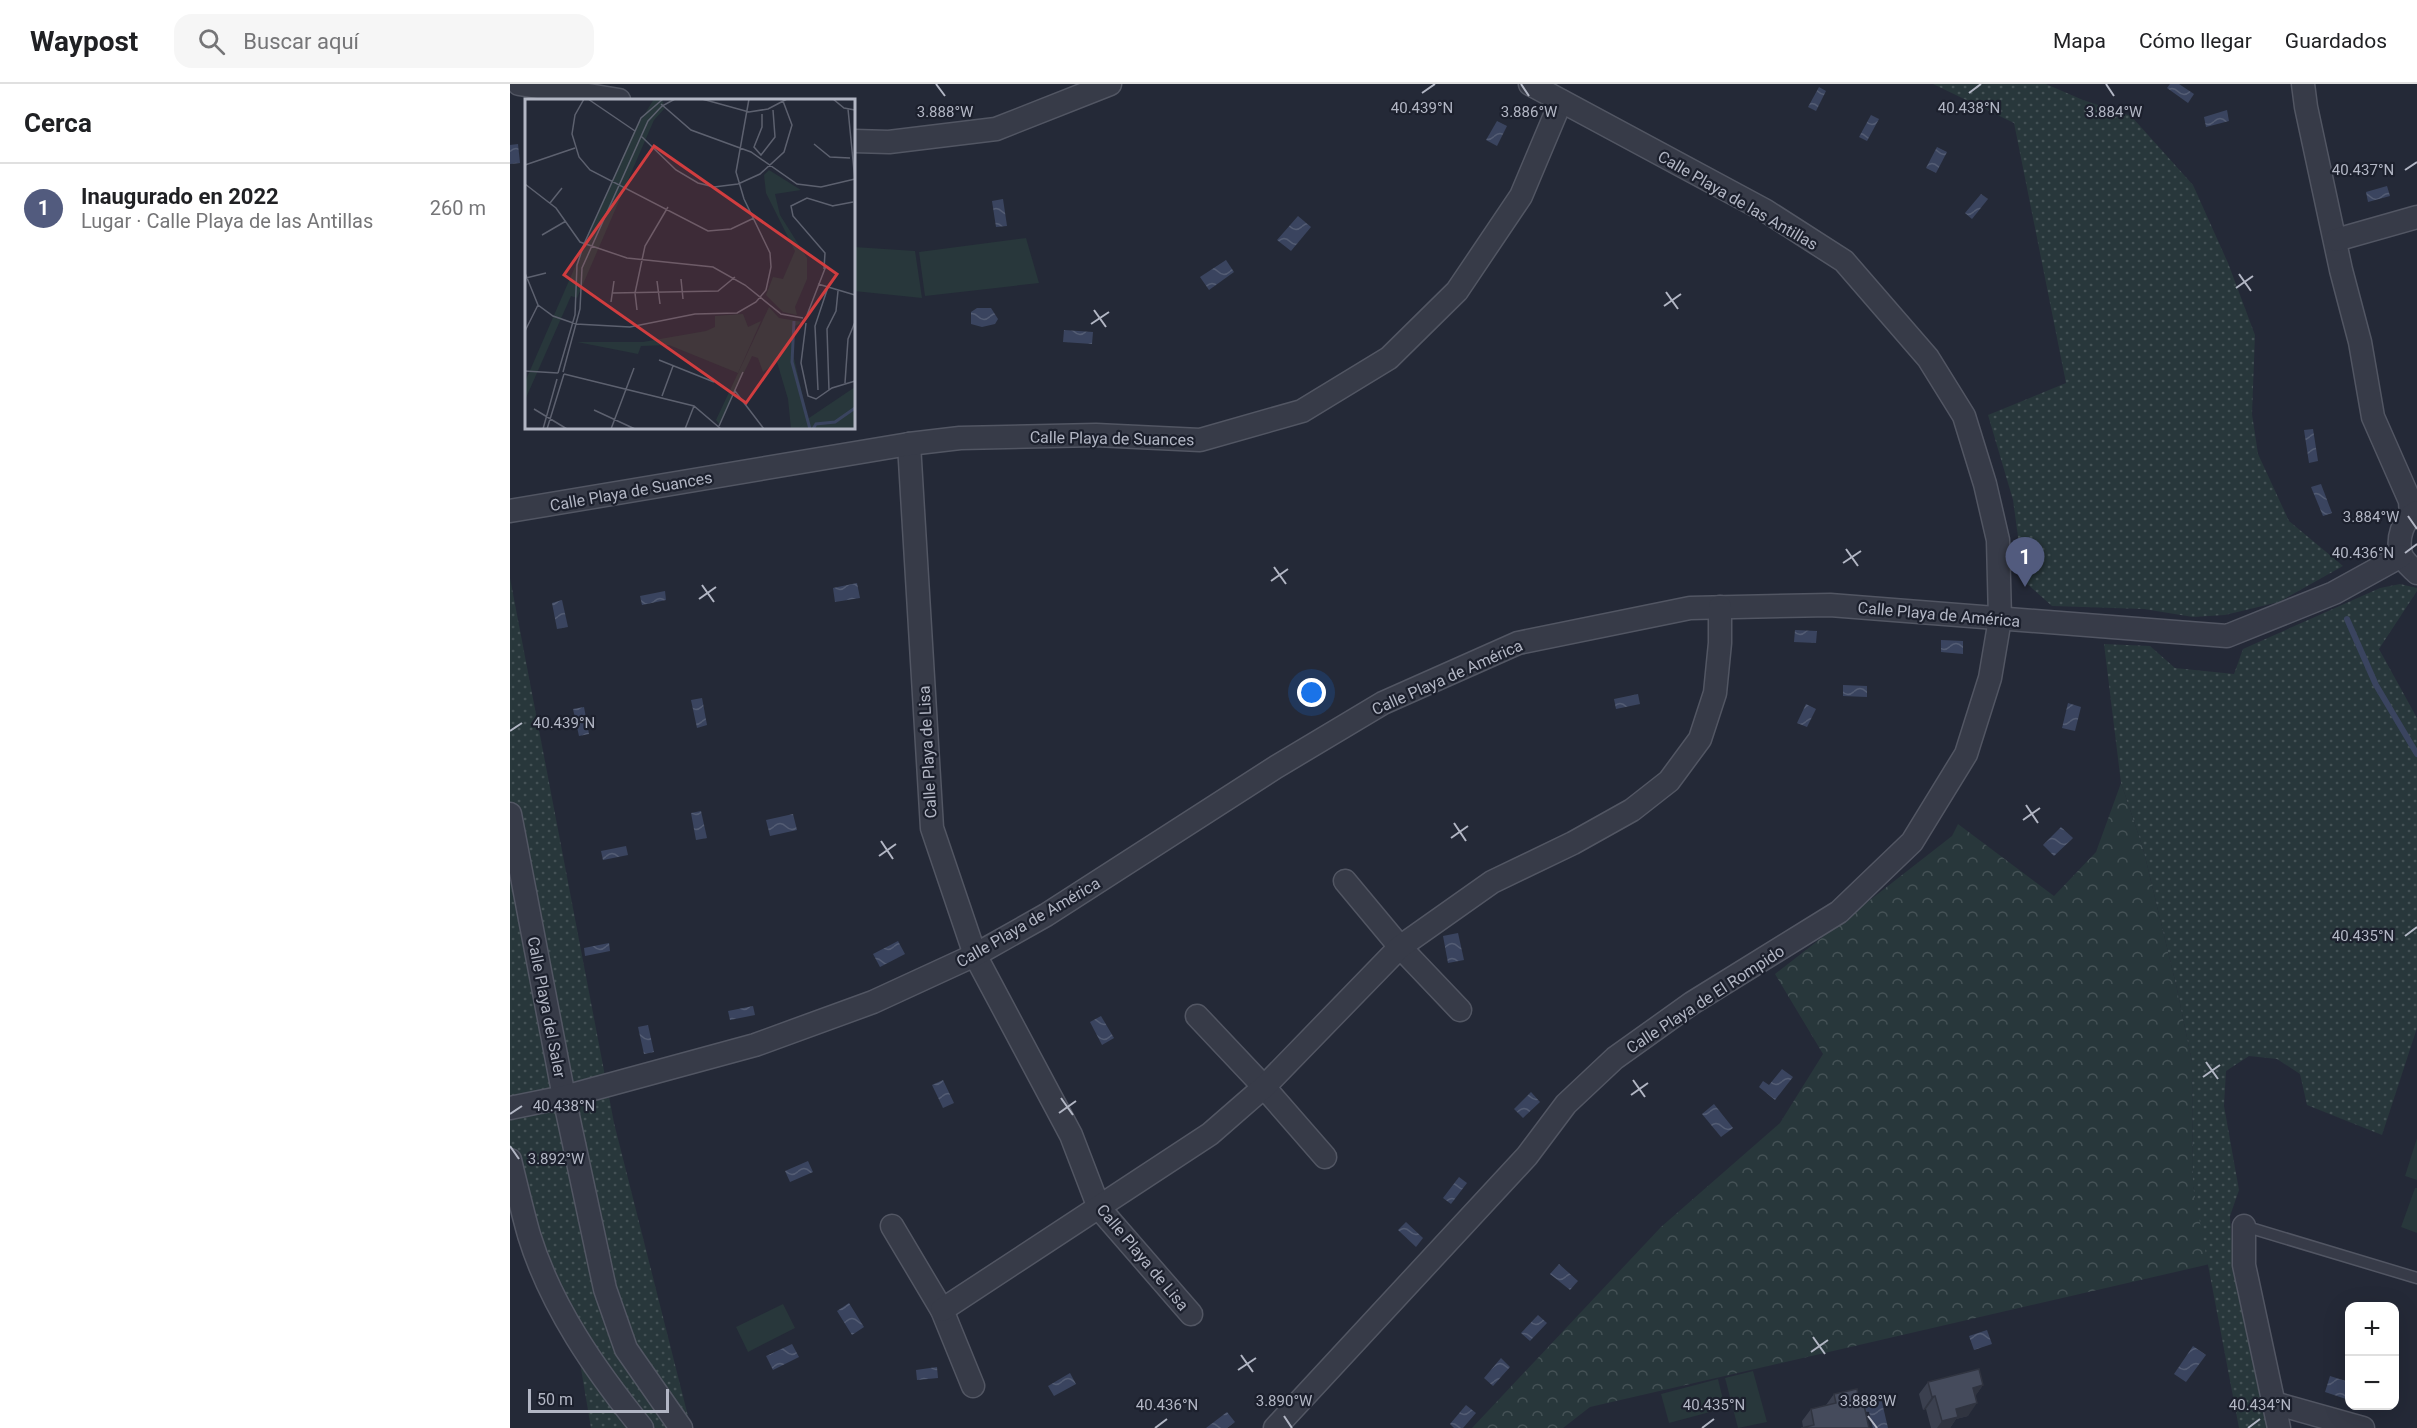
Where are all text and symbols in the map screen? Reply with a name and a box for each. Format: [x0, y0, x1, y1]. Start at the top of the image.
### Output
search box [174, 14, 594, 68]
text: Waypost [30, 25, 138, 58]
icon: search [195, 25, 228, 58]
text: Buscar aquí [243, 29, 359, 54]
text: Mapa [2053, 29, 2106, 53]
text: Cómo llegar [2139, 29, 2252, 53]
text: Guardados [2285, 29, 2387, 53]
inset map [525, 99, 855, 429]
text: 40.439°N [1391, 99, 1453, 117]
text: 40.438°N [1938, 99, 2000, 117]
text: 3.888°W [917, 103, 973, 121]
text: 3.886°W [1501, 103, 1557, 121]
text: 3.884°W [2086, 103, 2142, 121]
text: Cerca [24, 108, 92, 138]
street label: Calle Playa de las Antillas [1654, 147, 1821, 254]
text: 40.437°N [2332, 161, 2394, 179]
text: Inaugurado en 2022 [81, 184, 279, 209]
text: 1 [38, 196, 49, 220]
text: 260 m [430, 196, 486, 220]
text: Lugar · Calle Playa de las Antillas [81, 209, 373, 233]
street label: Calle Playa de Suances [1030, 428, 1194, 449]
street label: Calle Playa de Suances [548, 468, 714, 515]
text: 3.884°W [2343, 508, 2399, 526]
pin: 1 [2006, 538, 2044, 587]
text: 40.436°N [2332, 544, 2394, 562]
street label: Calle Playa de América [1857, 598, 2021, 631]
street label: Calle Playa de América [1369, 636, 1525, 719]
your location [1297, 678, 1326, 707]
street label: Calle Playa de Lisa [915, 685, 940, 819]
text: 40.439°N [533, 714, 595, 732]
street label: Calle Playa de América [953, 873, 1104, 971]
text: 40.435°N [2332, 927, 2394, 945]
street label: Calle Playa del Saler [524, 935, 570, 1080]
street label: Calle Playa de El Rompido [1623, 941, 1788, 1058]
text: 40.438°N [533, 1097, 595, 1115]
text: 3.892°W [528, 1150, 584, 1168]
street label: Calle Playa de Lisa [1093, 1200, 1193, 1314]
map controls [2345, 1302, 2399, 1410]
button: + [2345, 1302, 2399, 1356]
button: − [2345, 1356, 2399, 1410]
scale bar [528, 1386, 669, 1414]
text: 50 m [537, 1390, 573, 1409]
text: 3.890°W [1256, 1392, 1312, 1410]
text: 3.888°W [1840, 1392, 1896, 1410]
text: 40.436°N [1136, 1396, 1198, 1414]
text: 40.435°N [1683, 1396, 1745, 1414]
text: 40.434°N [2229, 1396, 2291, 1414]

